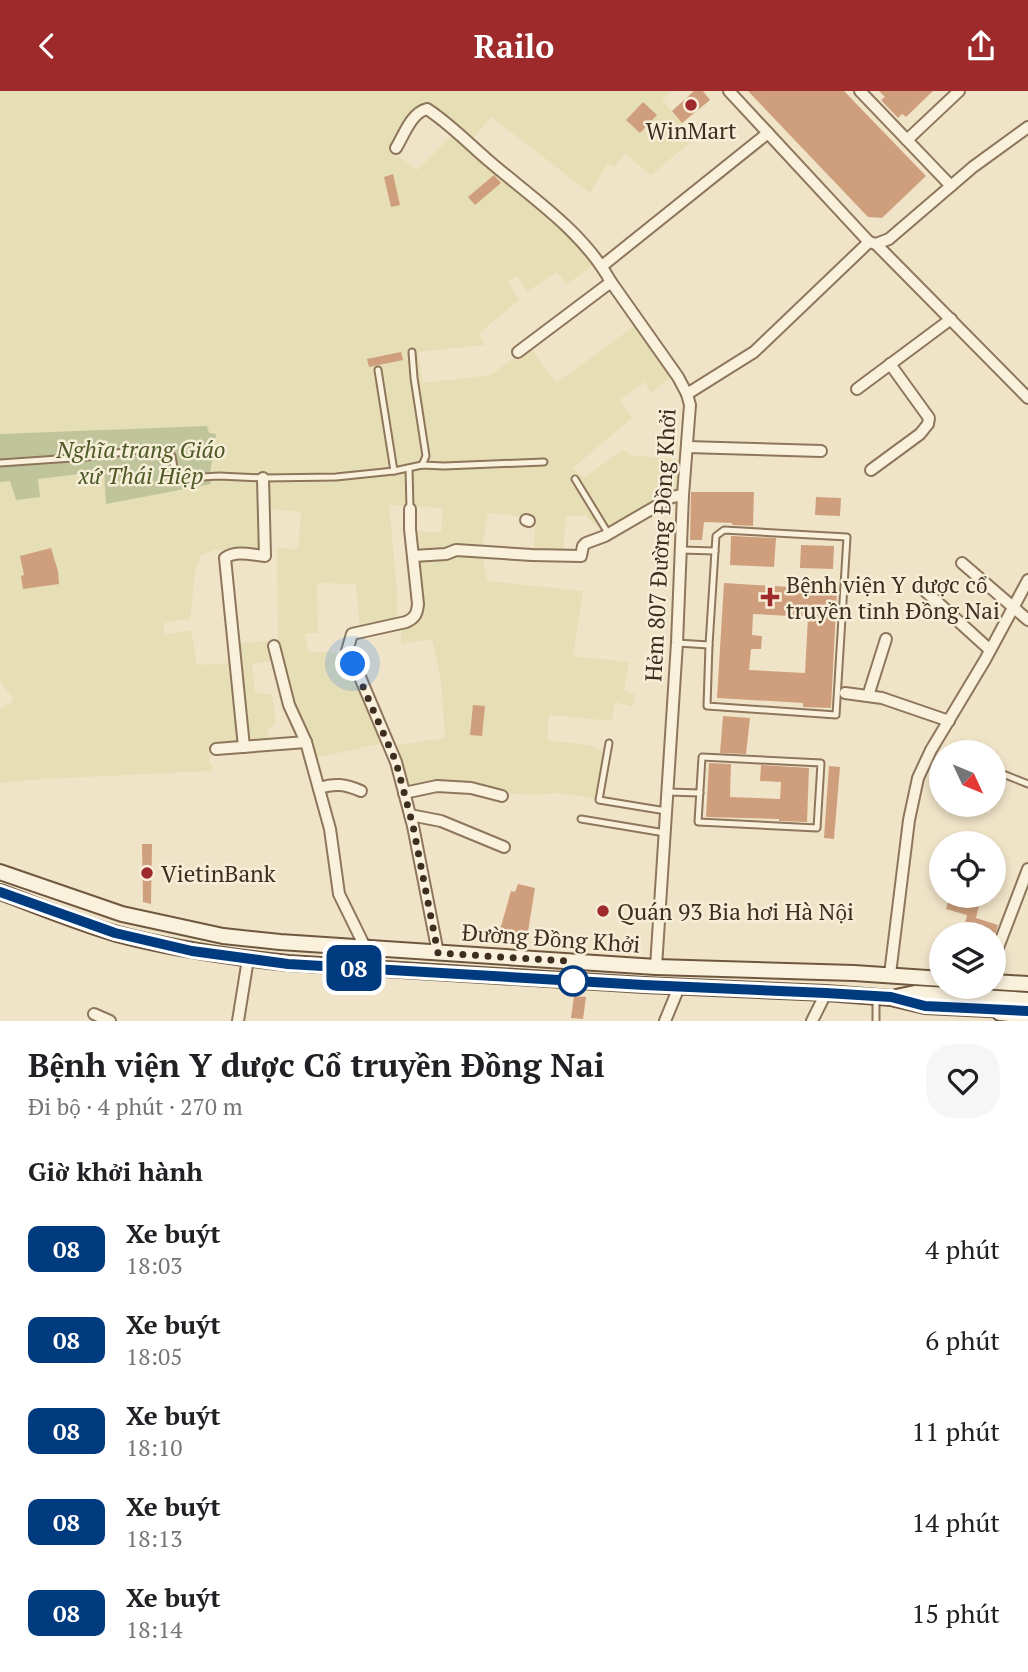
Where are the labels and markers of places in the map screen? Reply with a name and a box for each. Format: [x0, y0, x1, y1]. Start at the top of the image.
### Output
marker: WinMart [683, 97, 699, 113]
place label: WinMart [646, 115, 737, 146]
place label: Bệnh viện Y dược cổ truyền tỉnh Đồng Nai [786, 569, 1000, 626]
marker: Bệnh viện Y dược cổ truyền tỉnh Đồng Nai [760, 587, 780, 607]
place label: VietinBank [161, 858, 276, 889]
marker: VietinBank [139, 865, 155, 881]
place label: Quán 93 Bia hơi Hà Nội [617, 896, 854, 927]
marker: Quán 93 Bia hơi Hà Nội [595, 903, 611, 919]
unlabelled marker [558, 966, 588, 996]

